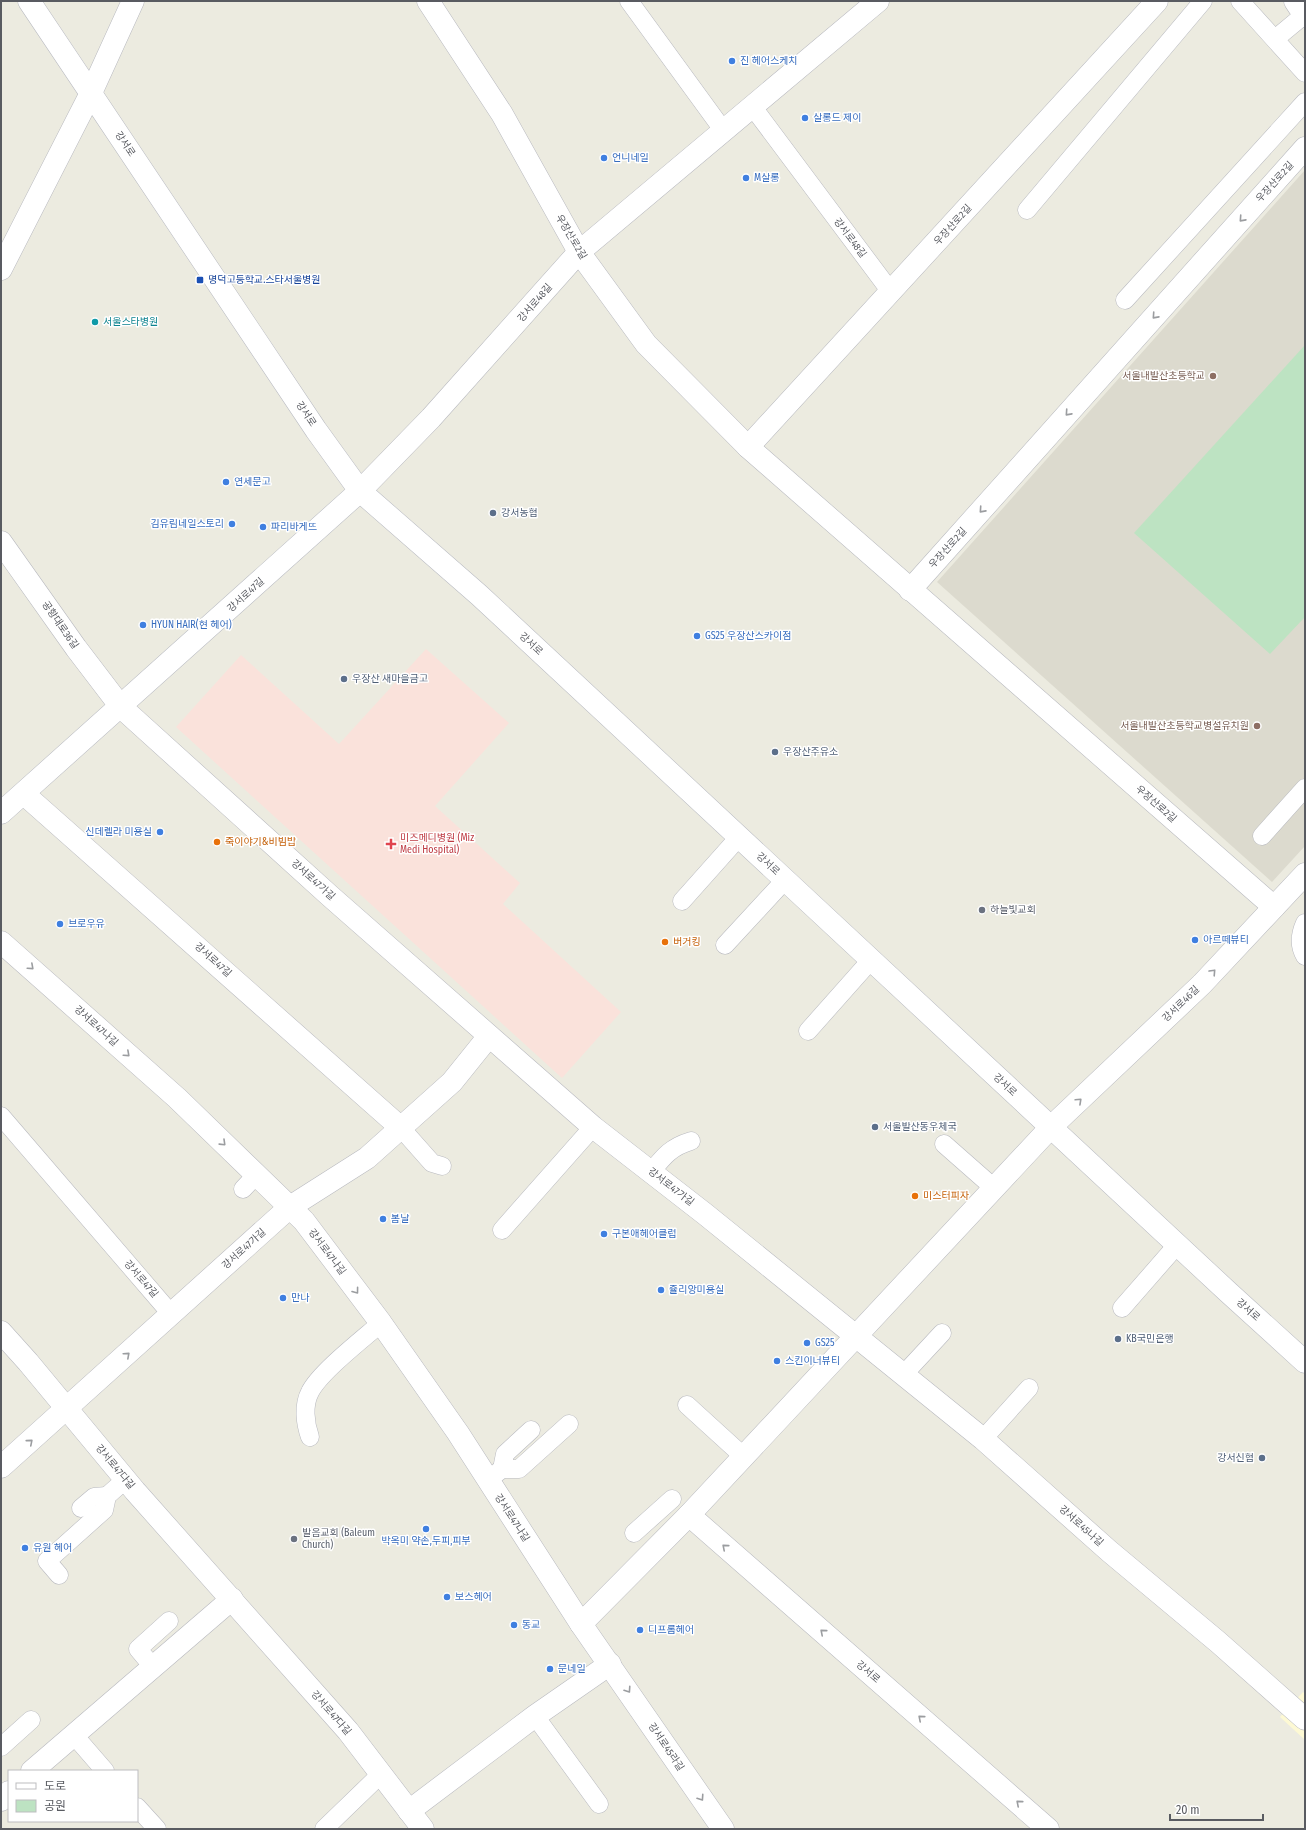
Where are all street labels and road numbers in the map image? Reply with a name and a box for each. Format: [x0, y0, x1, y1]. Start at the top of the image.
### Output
street label: 강서로 [112, 129, 138, 159]
street label: 우장산로2길 [1254, 159, 1296, 205]
street label: 우장산로2길 [932, 202, 974, 248]
street label: 우장산로2길 [553, 212, 589, 262]
street label: 강서로48길 [831, 216, 869, 260]
street label: 강서로48길 [515, 281, 555, 325]
street label: 강서로 [293, 399, 319, 429]
street label: 우장산로2길 [927, 525, 969, 571]
street label: 강서로47길 [225, 575, 267, 615]
street label: 공항대로36길 [39, 599, 81, 651]
street label: 강서로 [517, 630, 545, 658]
street label: 우장산로2길 [1133, 783, 1179, 825]
street label: 강서로 [754, 850, 782, 878]
street label: 강서로47가길 [289, 857, 337, 903]
street label: 강서로47길 [192, 940, 234, 980]
street label: 강서로46길 [1160, 983, 1202, 1025]
street label: 강서로47나길 [72, 1003, 120, 1049]
street label: 강서로 [991, 1071, 1019, 1099]
street label: 강서로47가길 [646, 1165, 696, 1209]
street label: 강서로47가길 [220, 1226, 268, 1272]
street label: 강서로47나길 [306, 1227, 348, 1277]
street label: 강서로47길 [122, 1258, 160, 1300]
street label: 강서로 [1234, 1296, 1262, 1324]
street label: 강서로47다길 [93, 1442, 137, 1492]
street label: 강서로47나길 [492, 1492, 532, 1544]
street label: 강서로45나길 [1056, 1503, 1106, 1549]
street label: 강서로 [854, 1658, 882, 1686]
street label: 강서로47다길 [309, 1688, 353, 1738]
street label: 강서로45라길 [646, 1721, 686, 1773]

